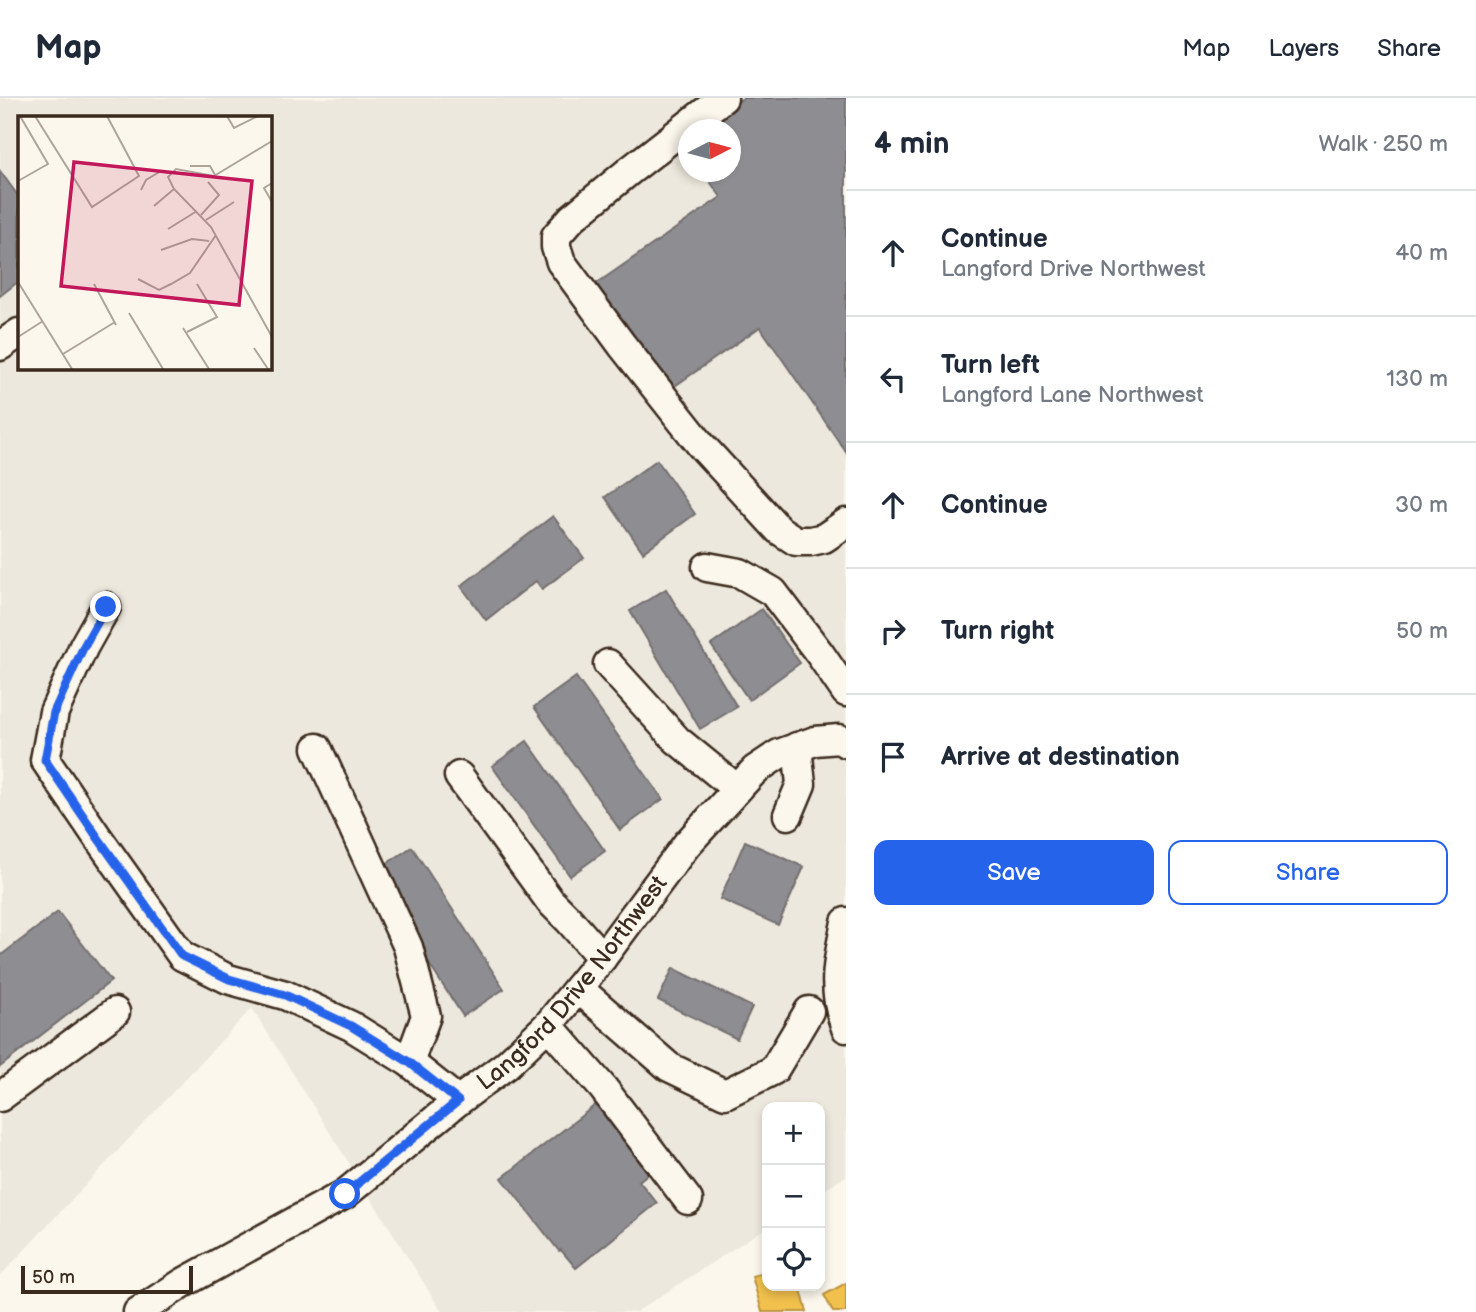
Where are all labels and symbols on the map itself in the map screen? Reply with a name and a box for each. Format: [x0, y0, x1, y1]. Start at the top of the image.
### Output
inset map [18, 116, 271, 369]
north arrow [678, 119, 741, 182]
route end [90, 591, 121, 622]
street label: Langford Drive Northwest [471, 869, 673, 1096]
route start [329, 1178, 360, 1209]
scale bar [21, 1263, 192, 1295]

